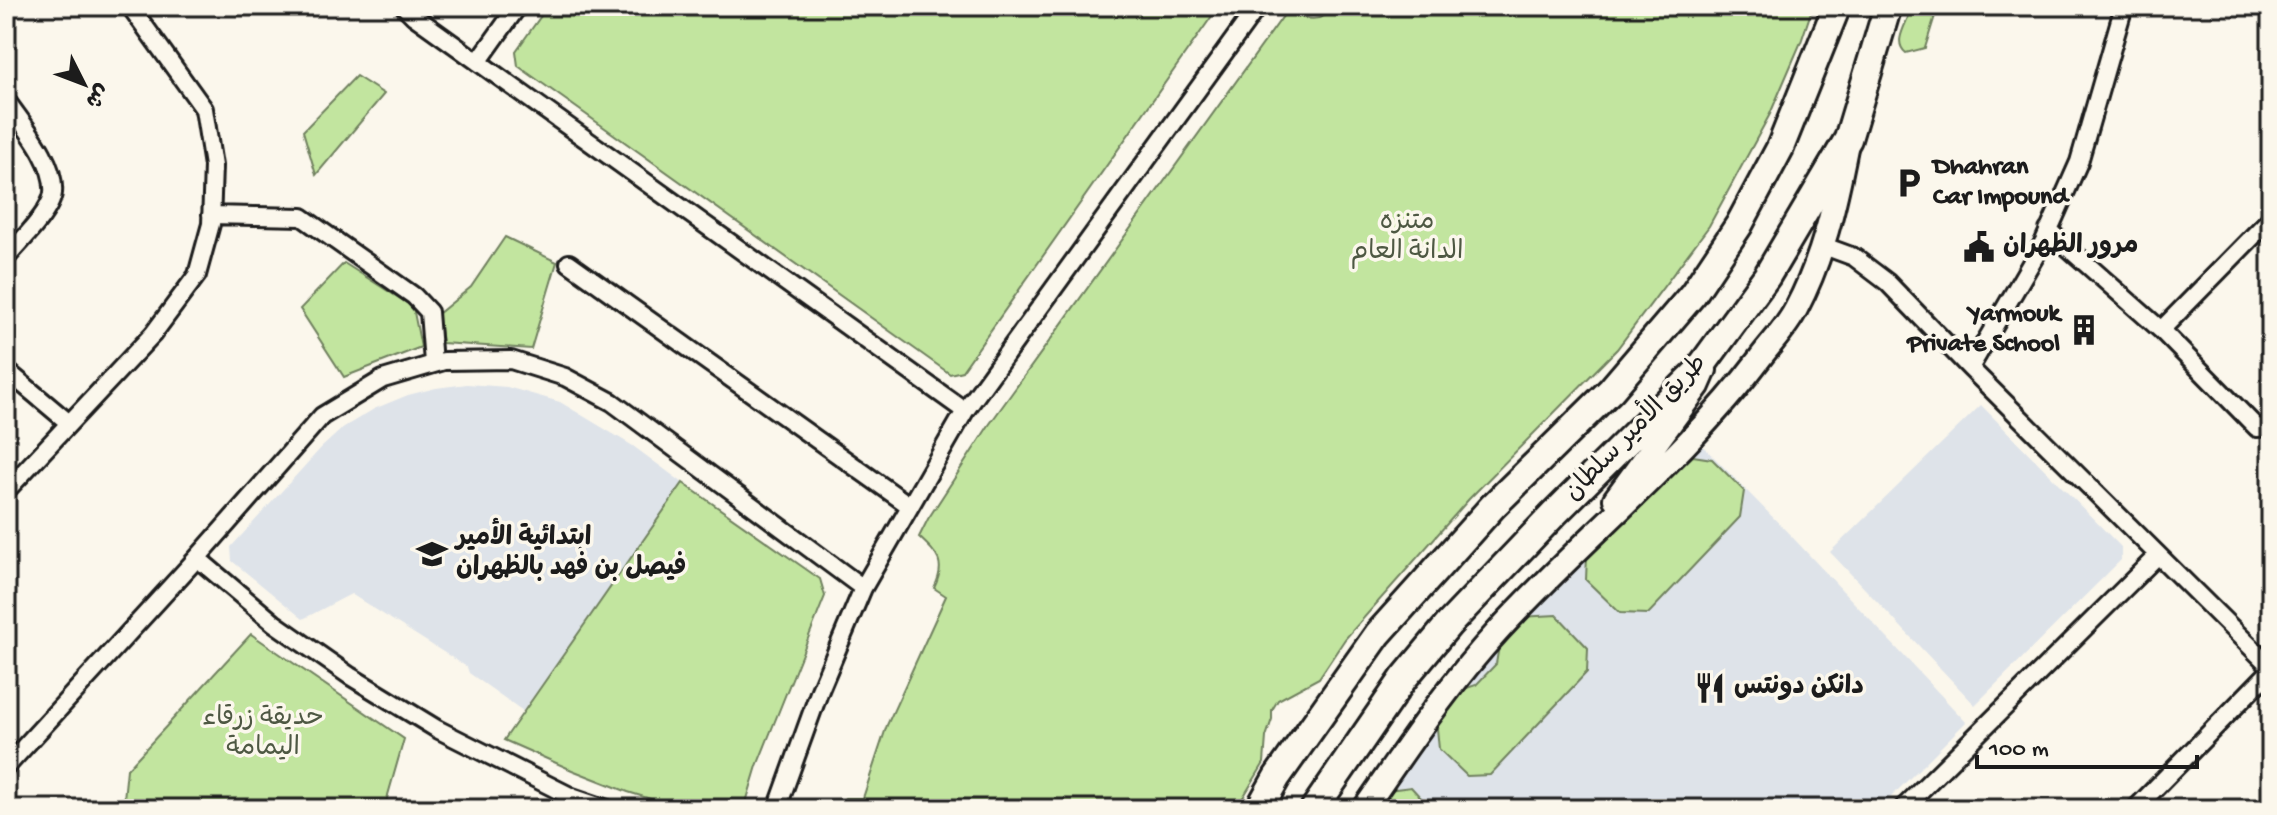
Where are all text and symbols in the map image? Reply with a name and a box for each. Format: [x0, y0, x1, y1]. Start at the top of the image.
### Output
north arrow [44, 44, 124, 124]
text: ش [78, 77, 114, 112]
place label: Dhahran Car Impound [1931, 153, 2070, 214]
parking icon: Dhahran Car Impound [1892, 166, 1926, 200]
park label: متنزه الدانة العام [1351, 208, 1463, 269]
public building icon: مرور الظهران [1962, 230, 1996, 264]
place label: مرور الظهران [2003, 232, 2138, 263]
place label: Yarmouk Private School [1905, 300, 2063, 361]
building icon: Yarmouk Private School [2067, 313, 2101, 347]
street label: طريق الأمير سلطان [1554, 344, 1715, 509]
place label: ابتدائية الأمير فيصل بن فهد بالظهران [453, 517, 686, 585]
school or university icon: ابتدائية الأمير فيصل بن فهد بالظهران [415, 537, 449, 571]
restaurant icon: دانكن دونتس [1693, 671, 1727, 705]
place label: دانكن دونتس [1734, 673, 1864, 704]
park label: حديقة زرقاء اليمامة [202, 704, 324, 765]
scale bar [1977, 719, 2197, 769]
text: 100 m [1988, 736, 2049, 765]

